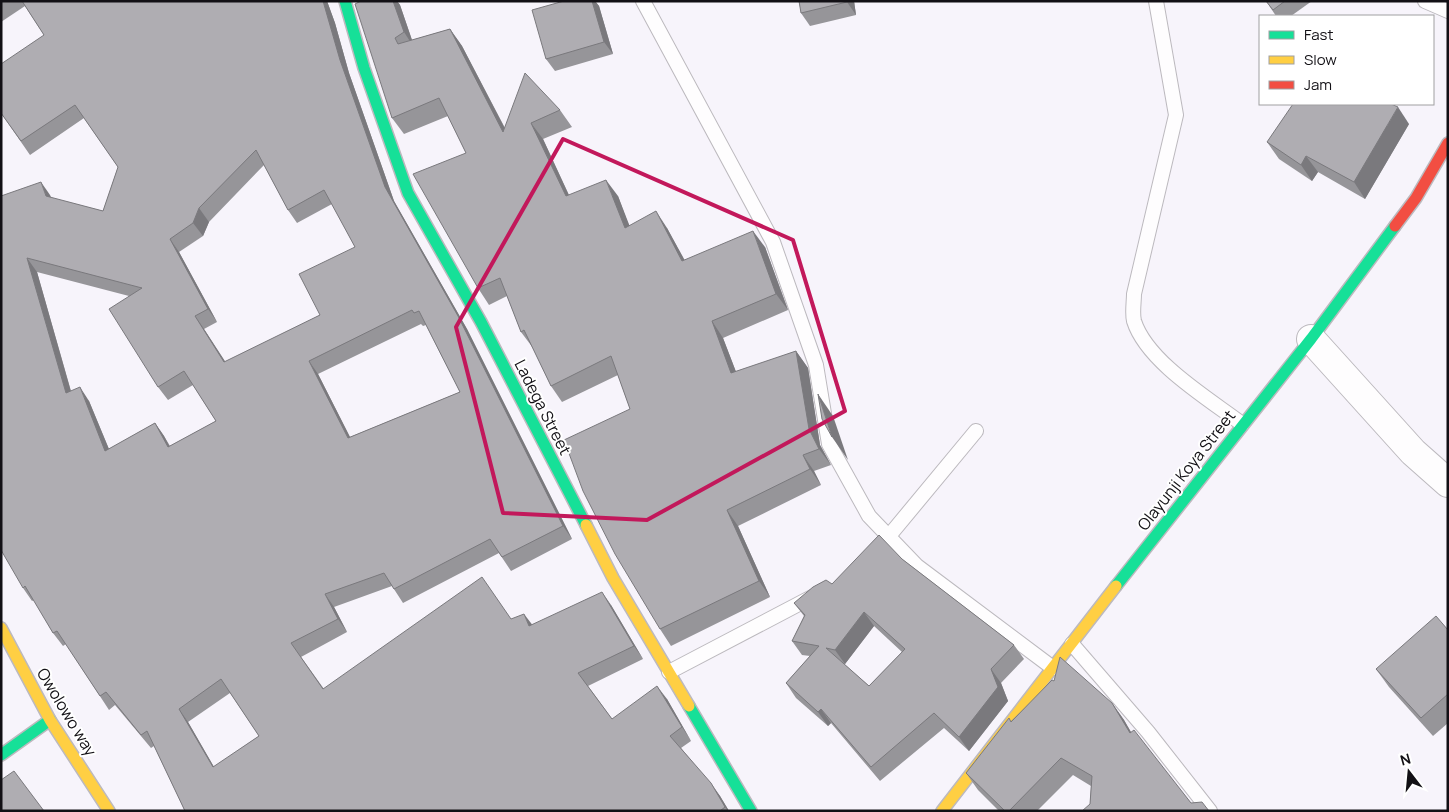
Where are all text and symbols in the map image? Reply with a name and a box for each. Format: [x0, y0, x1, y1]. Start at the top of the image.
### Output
legend [1259, 15, 1434, 105]
text: Fast [1304, 24, 1333, 45]
text: Slow [1304, 49, 1337, 70]
text: Jam [1304, 74, 1332, 95]
street label: Ladega Street [509, 355, 577, 459]
street label: Olayunji Koya Street [1132, 405, 1240, 535]
street label: Owolowo way [32, 664, 102, 761]
north arrow [1384, 747, 1434, 797]
text: N [1398, 749, 1413, 770]

